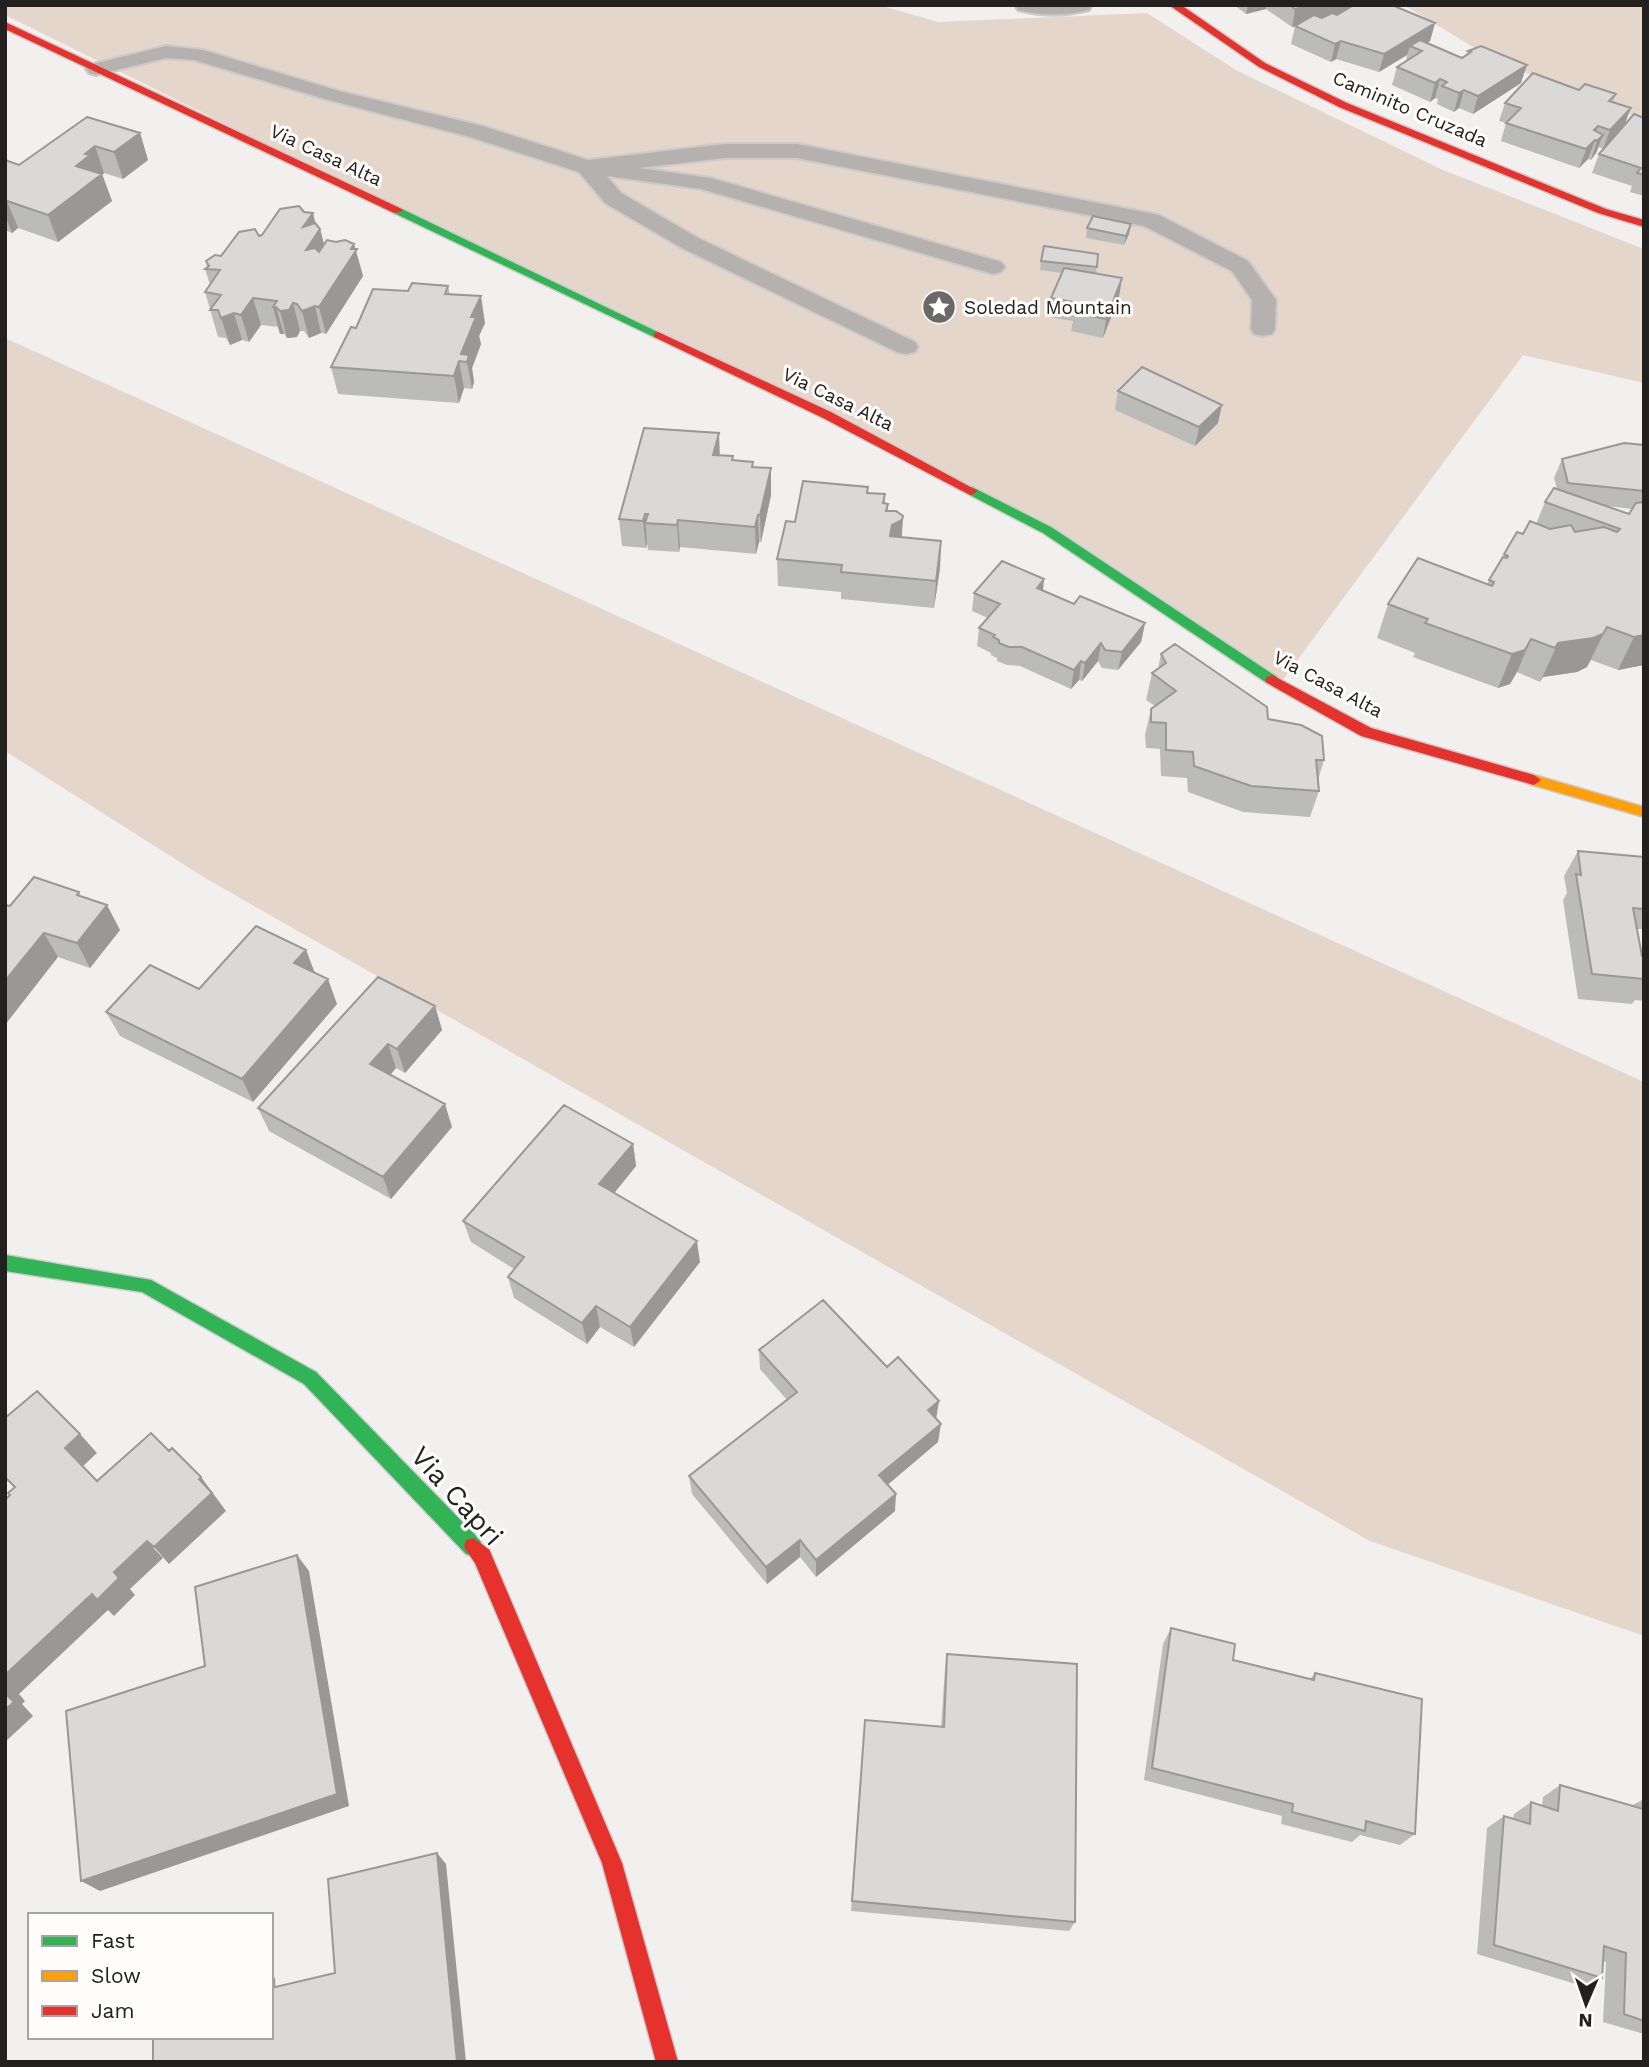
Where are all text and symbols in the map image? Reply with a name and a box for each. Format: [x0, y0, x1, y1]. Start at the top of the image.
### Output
street label: Caminito Cruzada [1329, 66, 1491, 152]
street label: Via Casa Alta [266, 119, 386, 191]
place icon: Soledad Mountain [920, 288, 958, 326]
place label: Soledad Mountain [964, 296, 1132, 319]
street label: Via Casa Alta [779, 362, 897, 436]
street label: Via Casa Alta [1269, 646, 1387, 723]
street label: Via Capri [404, 1440, 510, 1552]
legend [28, 1913, 273, 2039]
text: Fast [91, 1928, 135, 1953]
text: Slow [91, 1963, 141, 1988]
north arrow [1551, 1969, 1621, 2039]
text: Jam [91, 1998, 134, 2023]
text: N [1578, 2009, 1593, 2032]

